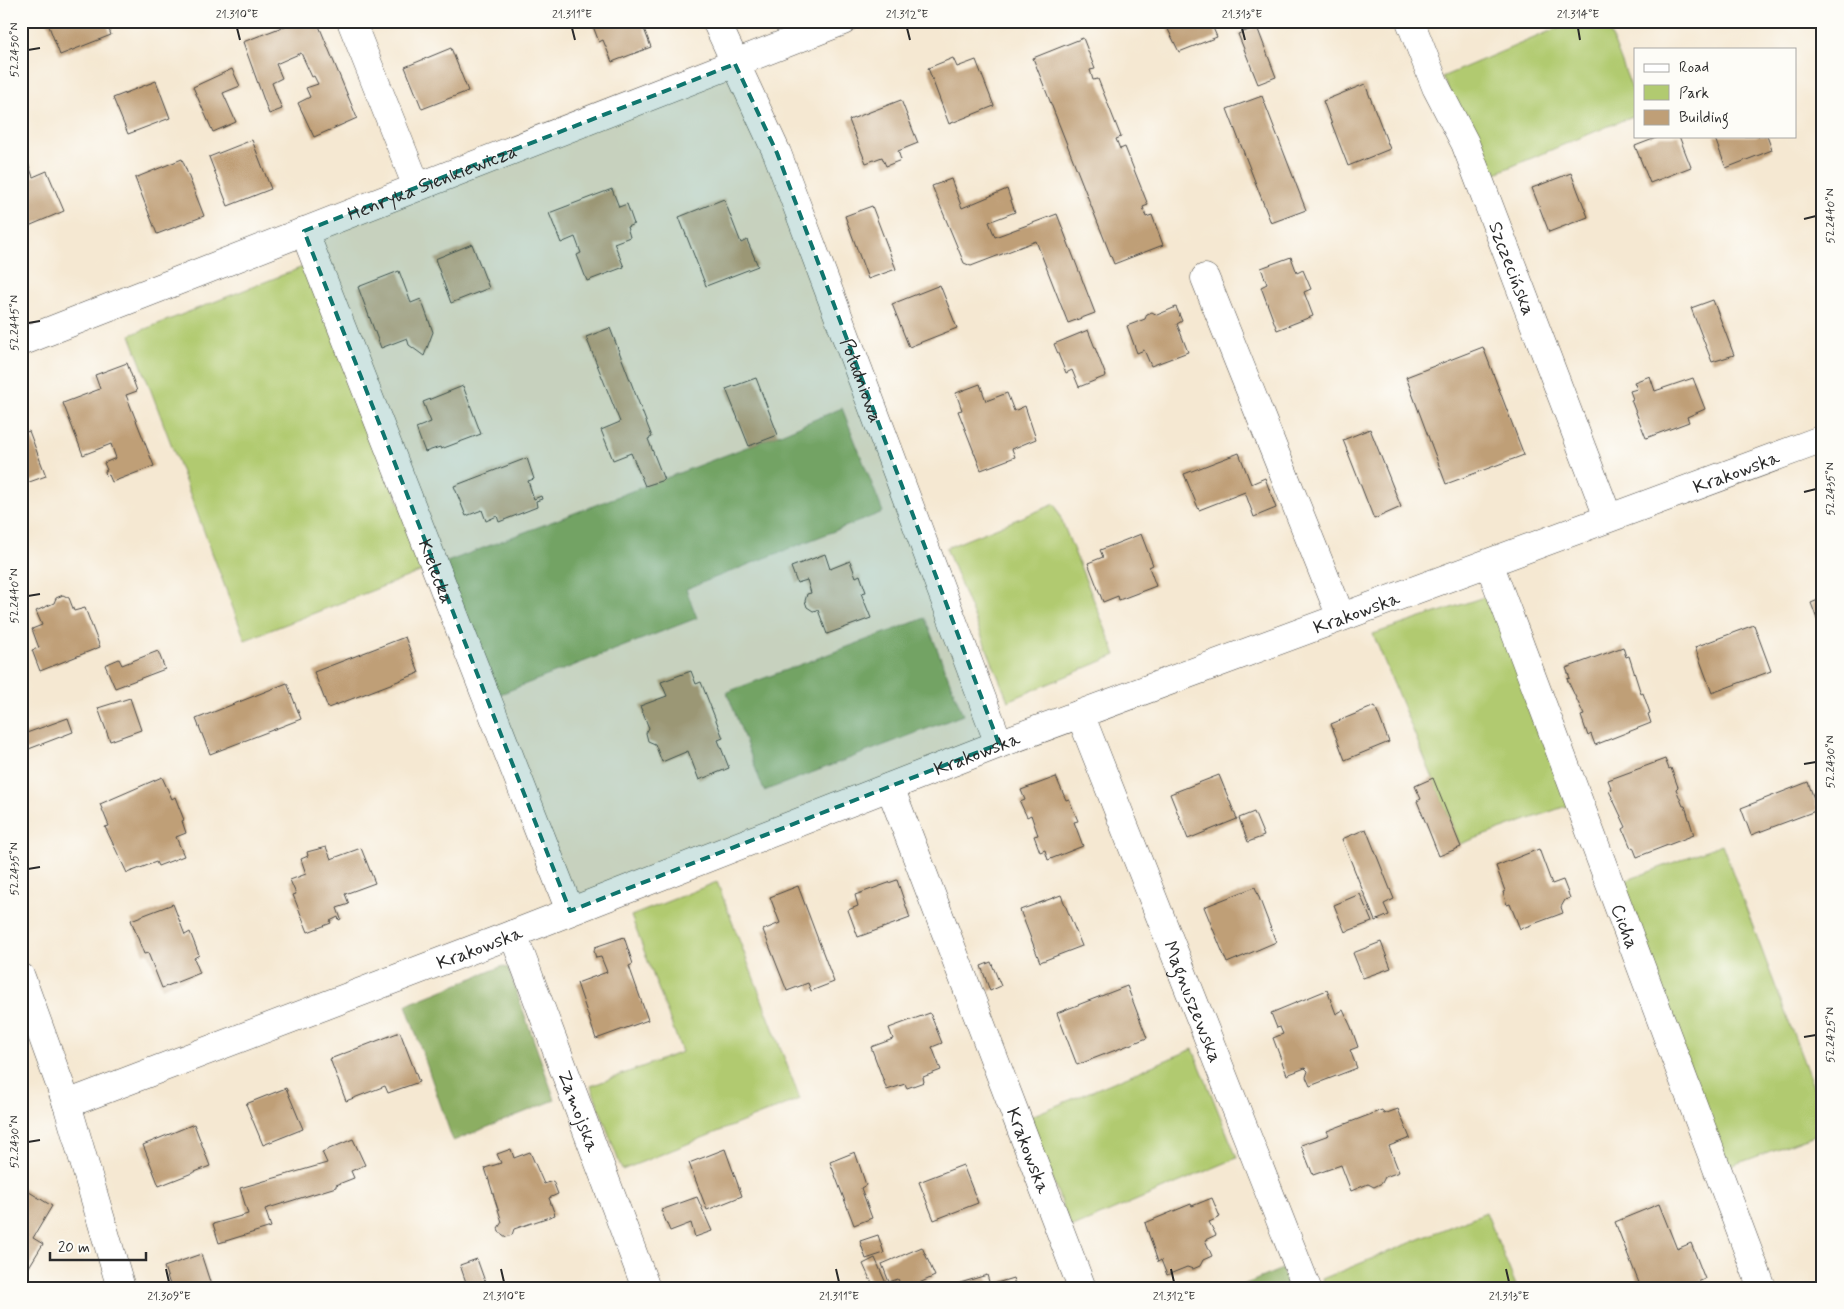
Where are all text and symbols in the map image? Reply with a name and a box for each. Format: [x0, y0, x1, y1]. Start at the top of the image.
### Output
text: 21.310°E [216, 7, 258, 23]
text: 21.311°E [552, 7, 592, 23]
text: 21.312°E [886, 7, 928, 23]
text: 21.313°E [1222, 7, 1262, 23]
text: 21.314°E [1557, 7, 1599, 23]
text: 52.2450°N [7, 23, 23, 77]
legend [1634, 48, 1796, 138]
text: Road [1679, 58, 1709, 78]
text: Park [1679, 84, 1709, 104]
text: Building [1679, 108, 1729, 129]
street label: Henryka Sienkiewicza [344, 139, 521, 227]
text: 52.2440°N [1823, 188, 1839, 244]
street label: Szczecińska [1482, 218, 1541, 319]
text: 52.2445°N [7, 295, 23, 351]
street label: Południowa [834, 335, 888, 426]
street label: Krakowska [1690, 445, 1784, 500]
text: 52.2435°N [1823, 462, 1839, 516]
street label: Kielecka [412, 536, 459, 607]
text: 52.2440°N [7, 568, 23, 624]
street label: Krakowska [1310, 586, 1404, 641]
street label: Krakowska [931, 726, 1024, 782]
text: 52.2430°N [1823, 735, 1839, 789]
text: 52.2435°N [7, 842, 23, 896]
street label: Cicha [1604, 901, 1644, 953]
street label: Krakowska [433, 920, 527, 976]
street label: Magnuszewska [1157, 937, 1228, 1066]
text: 52.2425°N [1823, 1007, 1839, 1063]
street label: Zamojska [551, 1067, 605, 1157]
street label: Krakowska [1000, 1104, 1056, 1198]
text: 52.2430°N [7, 1115, 23, 1169]
scale bar [50, 1229, 146, 1261]
text: 20 m [58, 1238, 90, 1258]
text: 21.309°E [147, 1289, 191, 1305]
text: 21.310°E [483, 1289, 525, 1305]
text: 21.311°E [819, 1289, 859, 1305]
text: 21.312°E [1153, 1289, 1195, 1305]
text: 21.313°E [1489, 1289, 1529, 1305]

